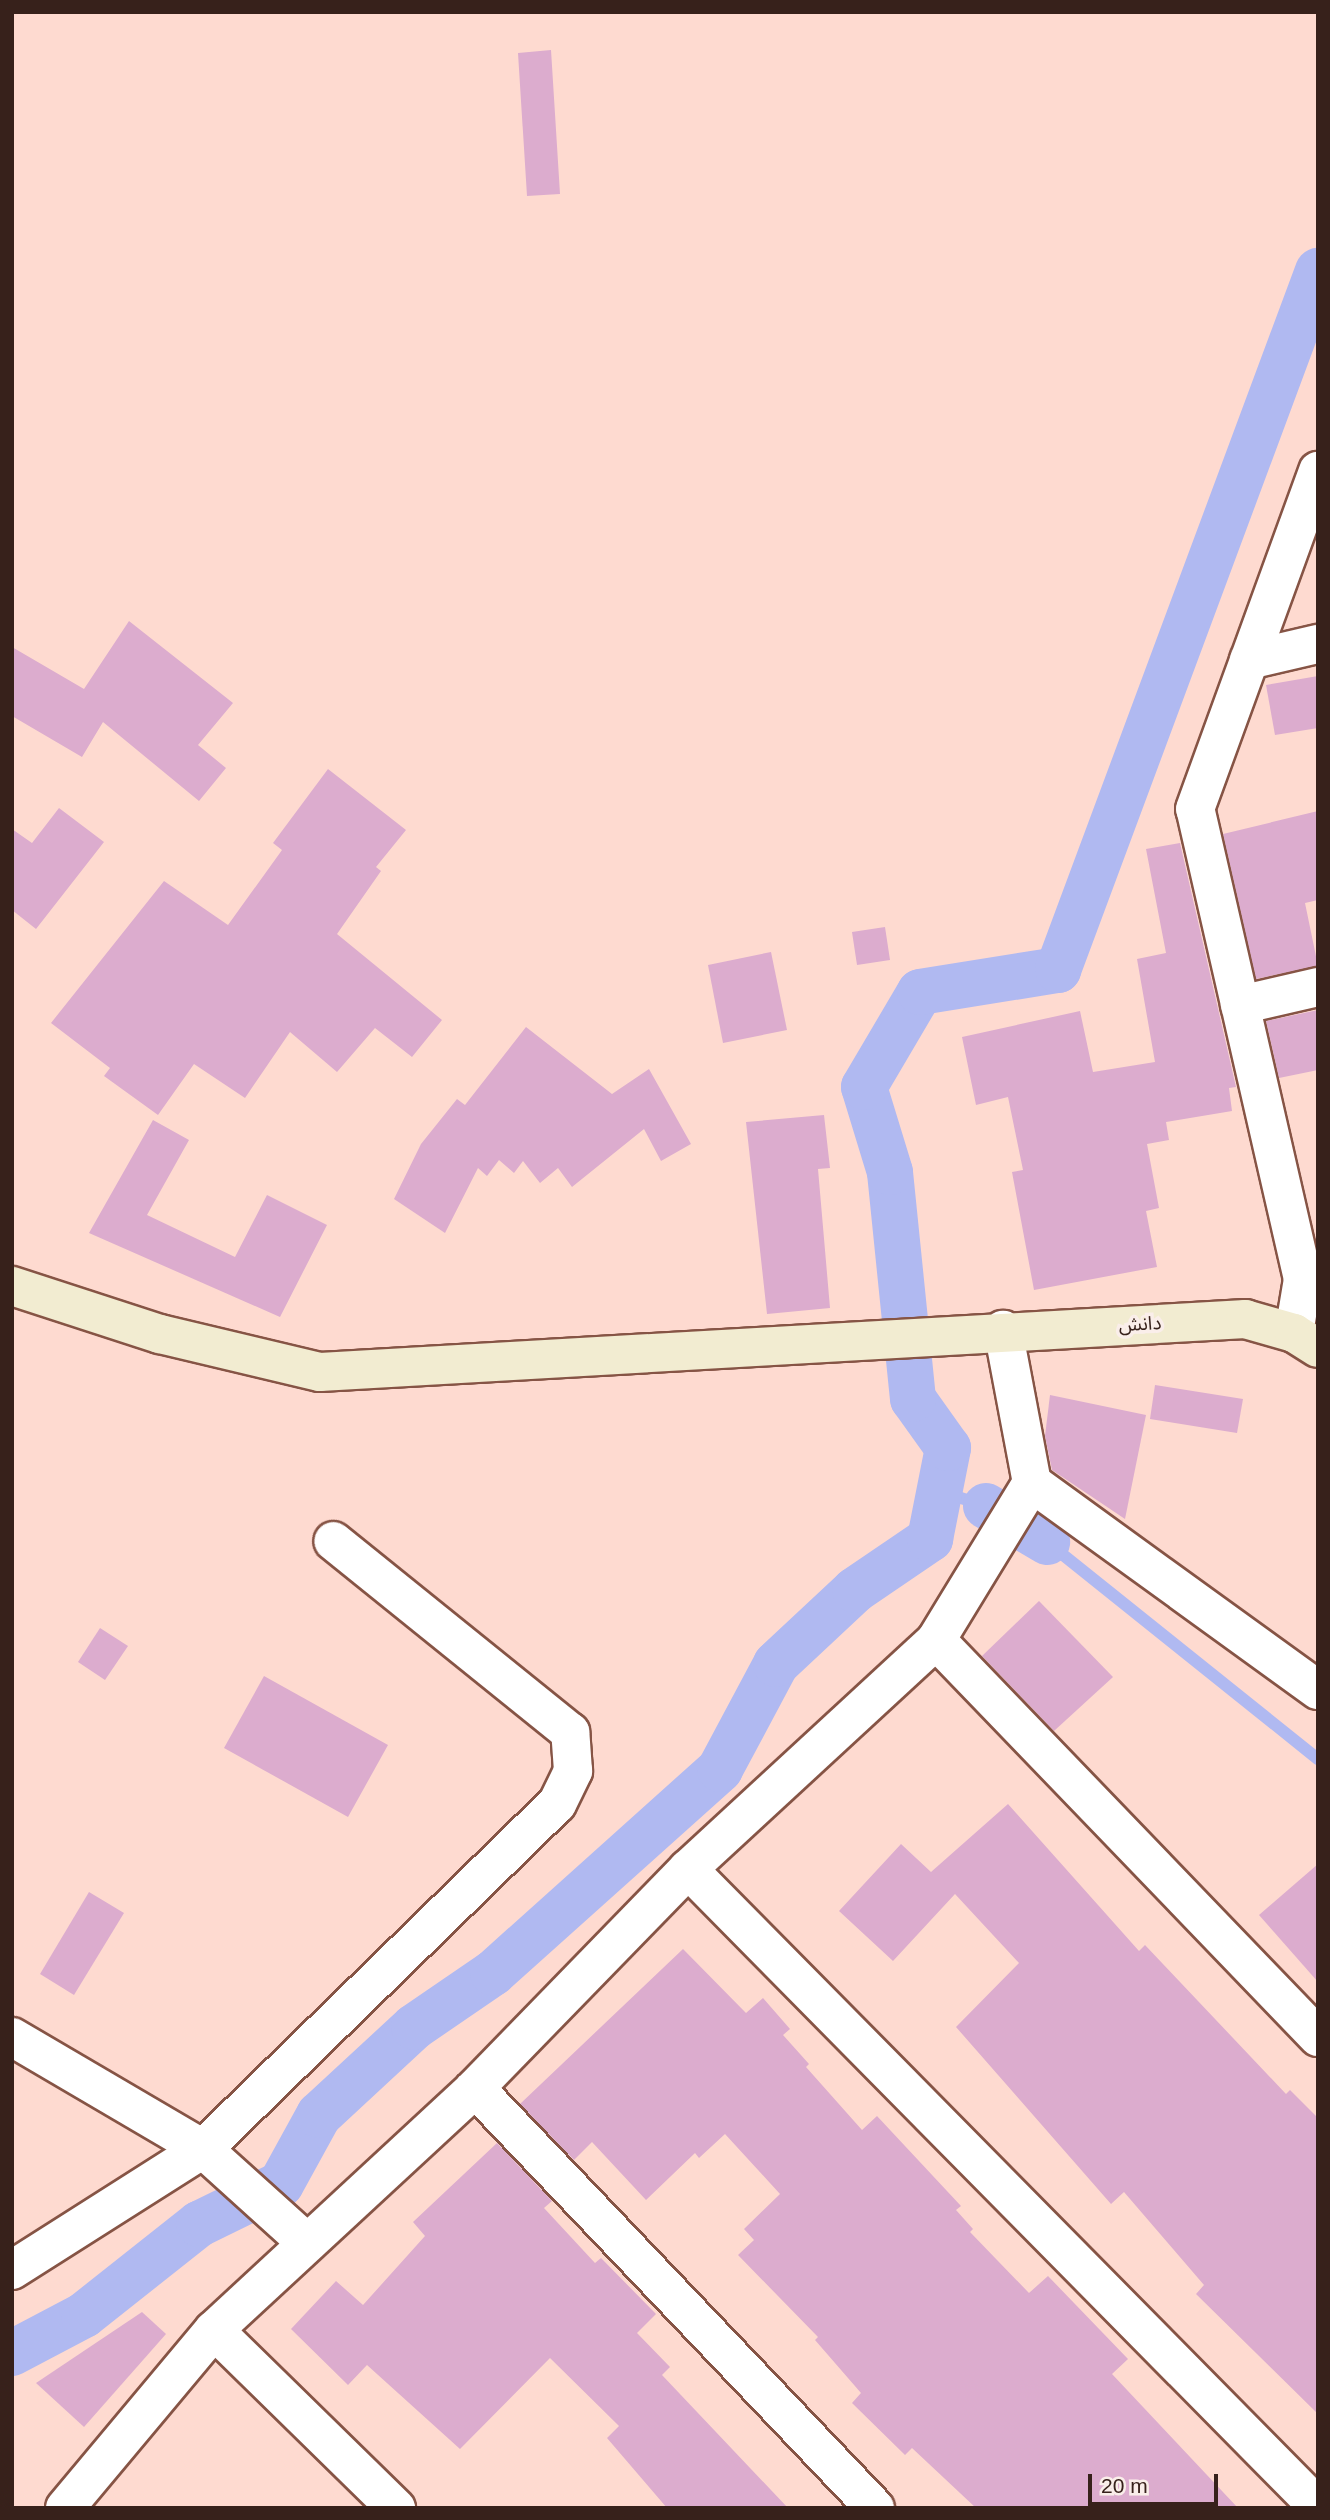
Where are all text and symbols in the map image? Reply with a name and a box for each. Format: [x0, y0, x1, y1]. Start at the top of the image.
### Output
street label: دانش [1118, 1311, 1162, 1337]
scale bar [1092, 2460, 1222, 2504]
text: 20 m [1101, 2474, 1148, 2497]

